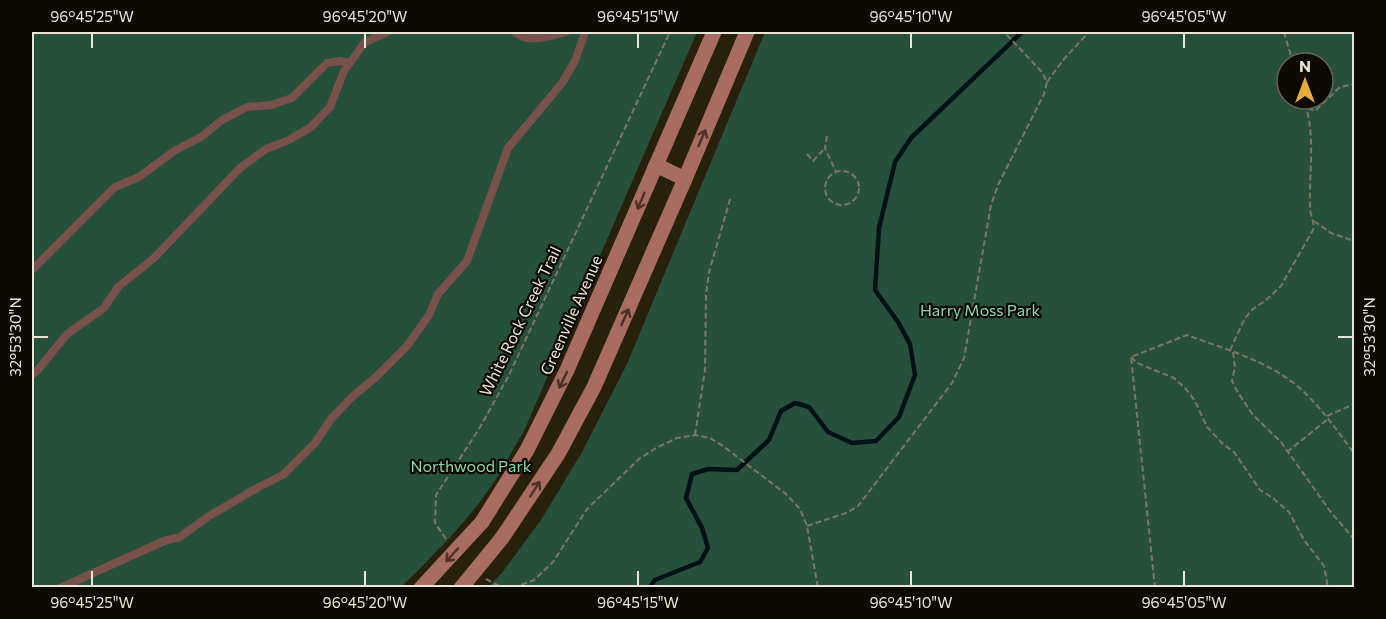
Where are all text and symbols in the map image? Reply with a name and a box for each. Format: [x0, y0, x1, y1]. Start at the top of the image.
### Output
text: 96°45'25"W [50, 7, 134, 25]
text: 96°45'20"W [323, 7, 407, 25]
text: 96°45'15"W [597, 7, 679, 25]
text: 96°45'10"W [870, 7, 952, 25]
text: 96°45'05"W [1141, 7, 1227, 25]
north arrow [1275, 51, 1335, 111]
text: N [1299, 56, 1311, 75]
one-way arrow [697, 129, 708, 148]
one-way arrow [635, 191, 646, 210]
street label: White Rock Creek Trail [475, 243, 564, 399]
street label: Greenville Avenue [536, 252, 605, 378]
text: 32°53'30"N [6, 297, 24, 377]
text: 32°53'30"N [1360, 297, 1378, 377]
park label: Harry Moss Park [920, 300, 1040, 319]
one-way arrow [619, 308, 631, 326]
one-way arrow [556, 370, 568, 388]
park label: Northwood Park [411, 456, 532, 475]
one-way arrow [528, 481, 541, 498]
one-way arrow [444, 547, 459, 562]
text: 96°45'25"W [50, 593, 134, 611]
text: 96°45'20"W [323, 593, 407, 611]
text: 96°45'15"W [597, 593, 679, 611]
text: 96°45'10"W [870, 593, 952, 611]
text: 96°45'05"W [1141, 593, 1227, 611]

